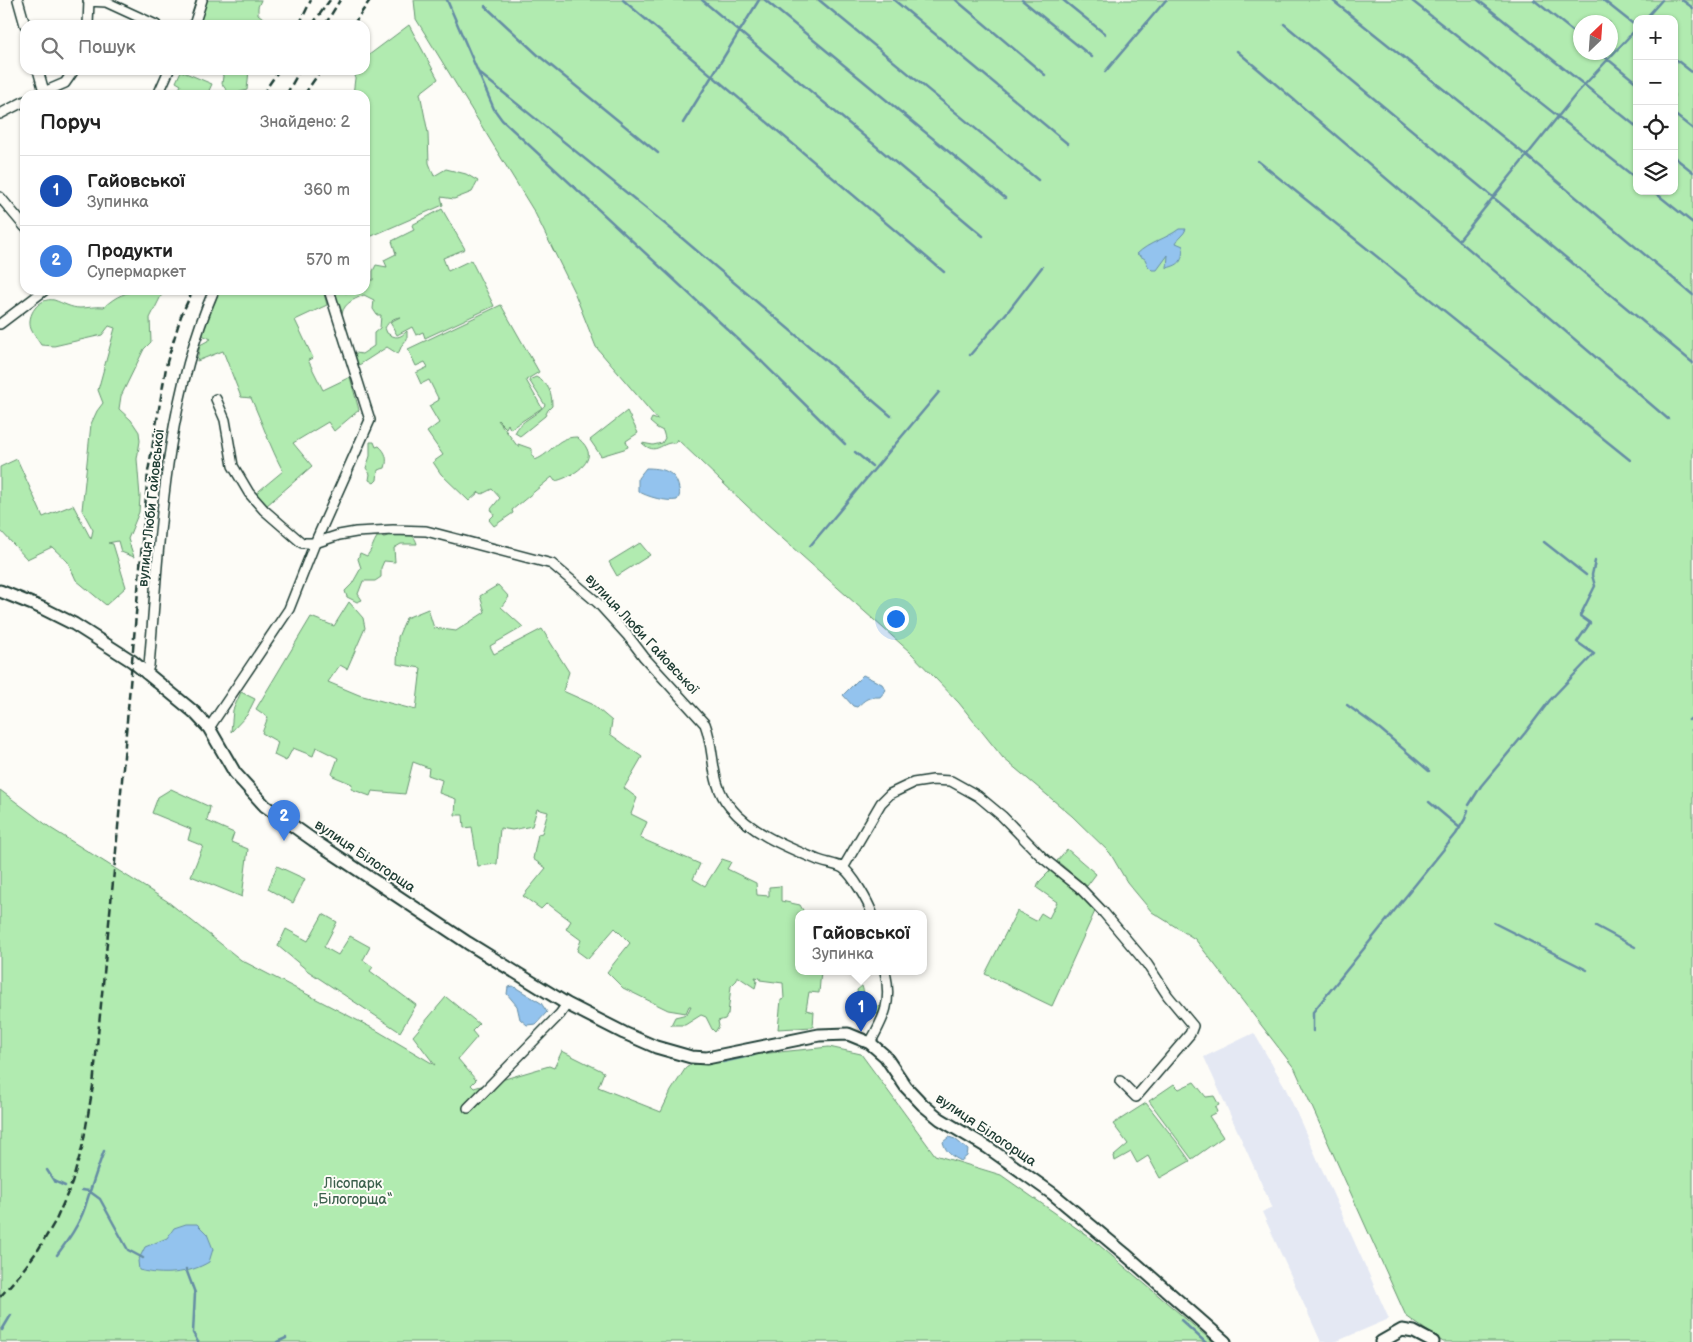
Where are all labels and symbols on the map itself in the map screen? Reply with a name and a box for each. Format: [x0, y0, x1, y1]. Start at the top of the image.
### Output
north arrow [1573, 15, 1618, 60]
street label: вулиця Люби Гайовської [134, 428, 168, 588]
street label: вулиця Люби Гайовської [582, 570, 703, 698]
your location [883, 606, 909, 632]
pin: 2 [268, 800, 300, 841]
street label: вулиця Білогорща [311, 816, 419, 896]
pin: 1 [845, 991, 877, 1032]
street label: вулиця Білогорща [932, 1090, 1040, 1170]
park label: Лісопарк „Білогорща“ [313, 1175, 393, 1208]

